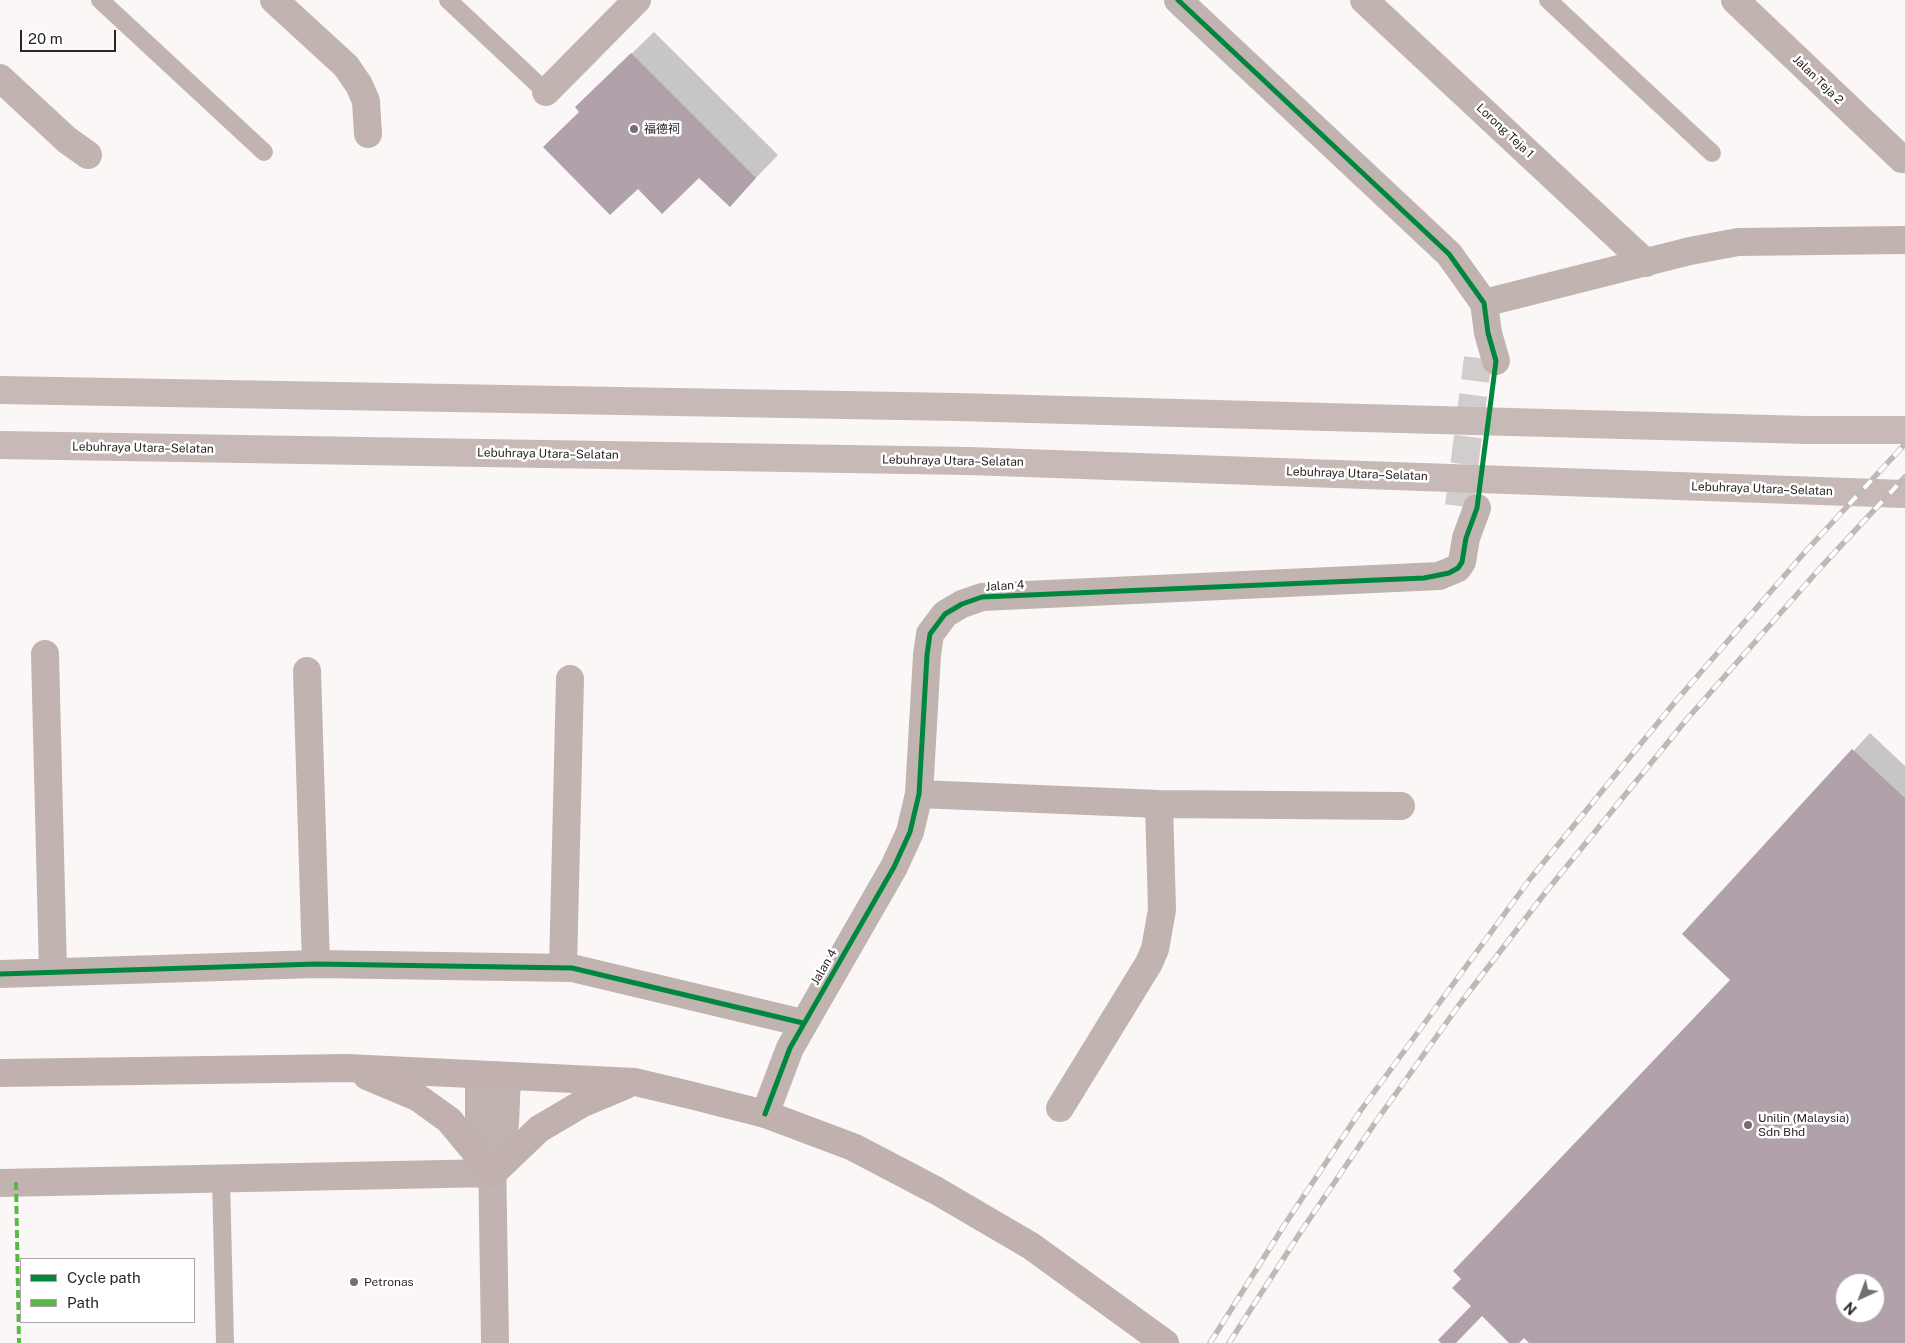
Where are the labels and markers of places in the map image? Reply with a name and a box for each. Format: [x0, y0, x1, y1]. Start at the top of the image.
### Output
place label: 福德祠 [644, 122, 680, 136]
marker: 福德祠 [628, 123, 640, 135]
place label: Unilin (Malaysia) Sdn Bhd [1758, 1111, 1849, 1139]
marker: Unilin (Malaysia) Sdn Bhd [1742, 1119, 1754, 1131]
place label: Petronas [364, 1275, 414, 1289]
marker: Petronas [348, 1276, 360, 1288]

